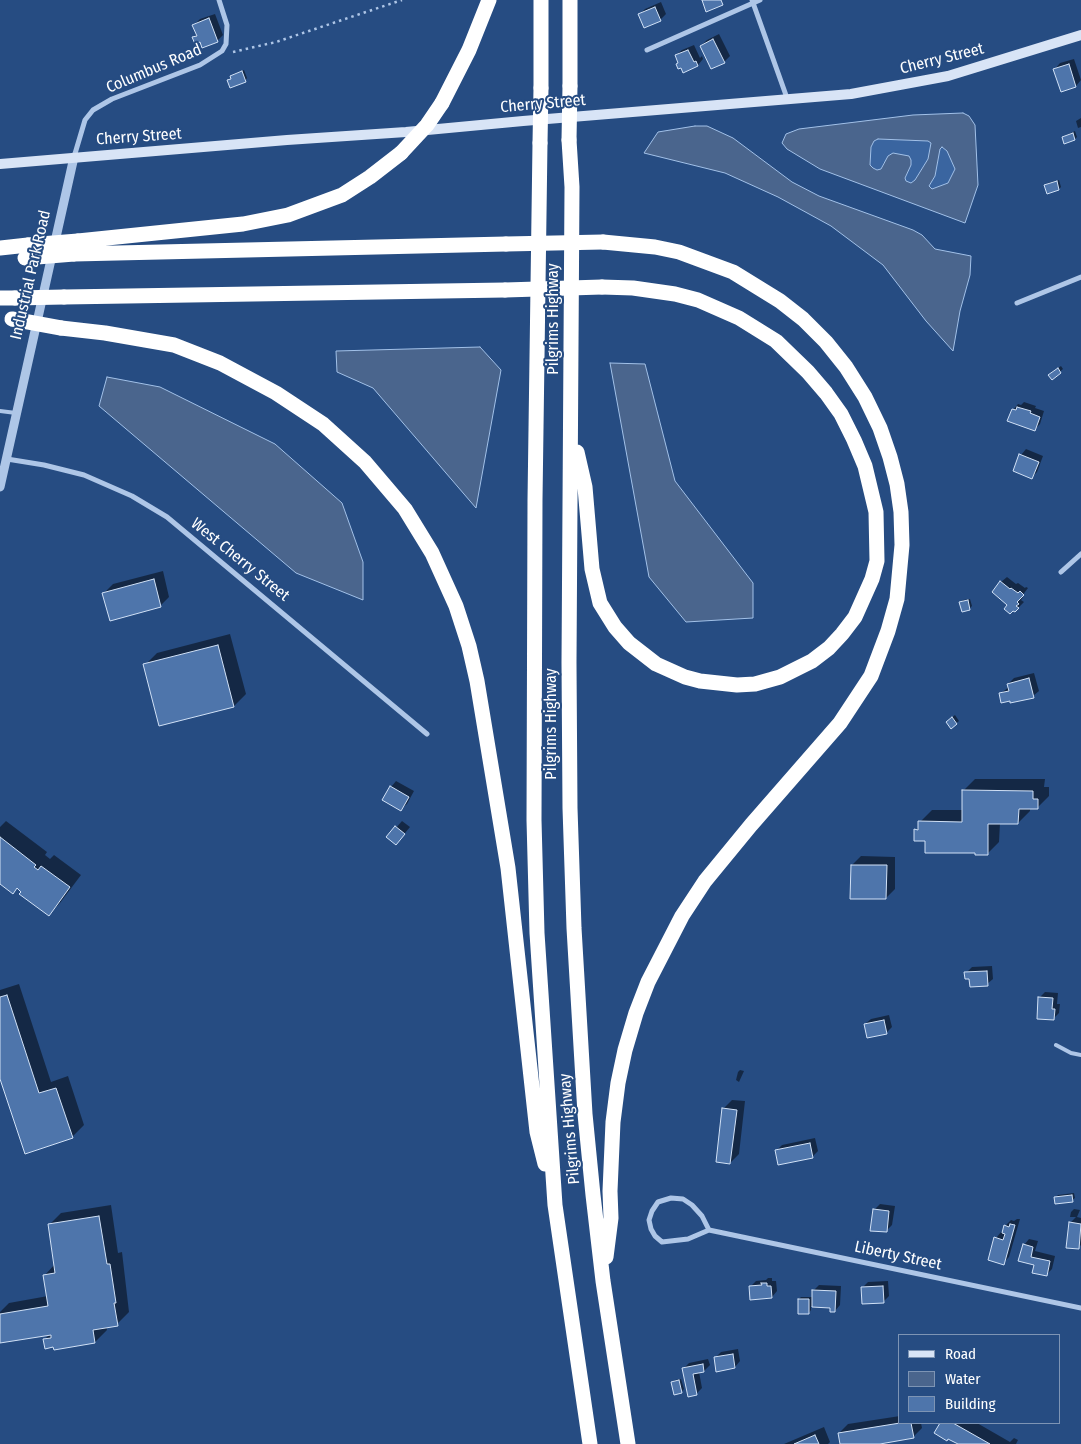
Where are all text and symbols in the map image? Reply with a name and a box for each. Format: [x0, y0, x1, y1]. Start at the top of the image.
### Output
street label: Cherry Street [898, 39, 986, 79]
street label: Columbus Road [103, 40, 205, 98]
street label: Cherry Street [499, 91, 587, 117]
street label: Cherry Street [96, 124, 182, 150]
street label: Industrial Park Road [7, 208, 55, 342]
street label: Pilgrims Highway [544, 263, 564, 375]
street label: West Cherry Street [187, 514, 293, 606]
street label: Pilgrims Highway [542, 668, 562, 780]
street label: Pilgrims Highway [556, 1073, 584, 1185]
street label: Liberty Street [853, 1237, 943, 1275]
legend [898, 1334, 1061, 1424]
text: Road [945, 1345, 976, 1363]
text: Water [945, 1370, 980, 1388]
text: Building [945, 1395, 996, 1413]

